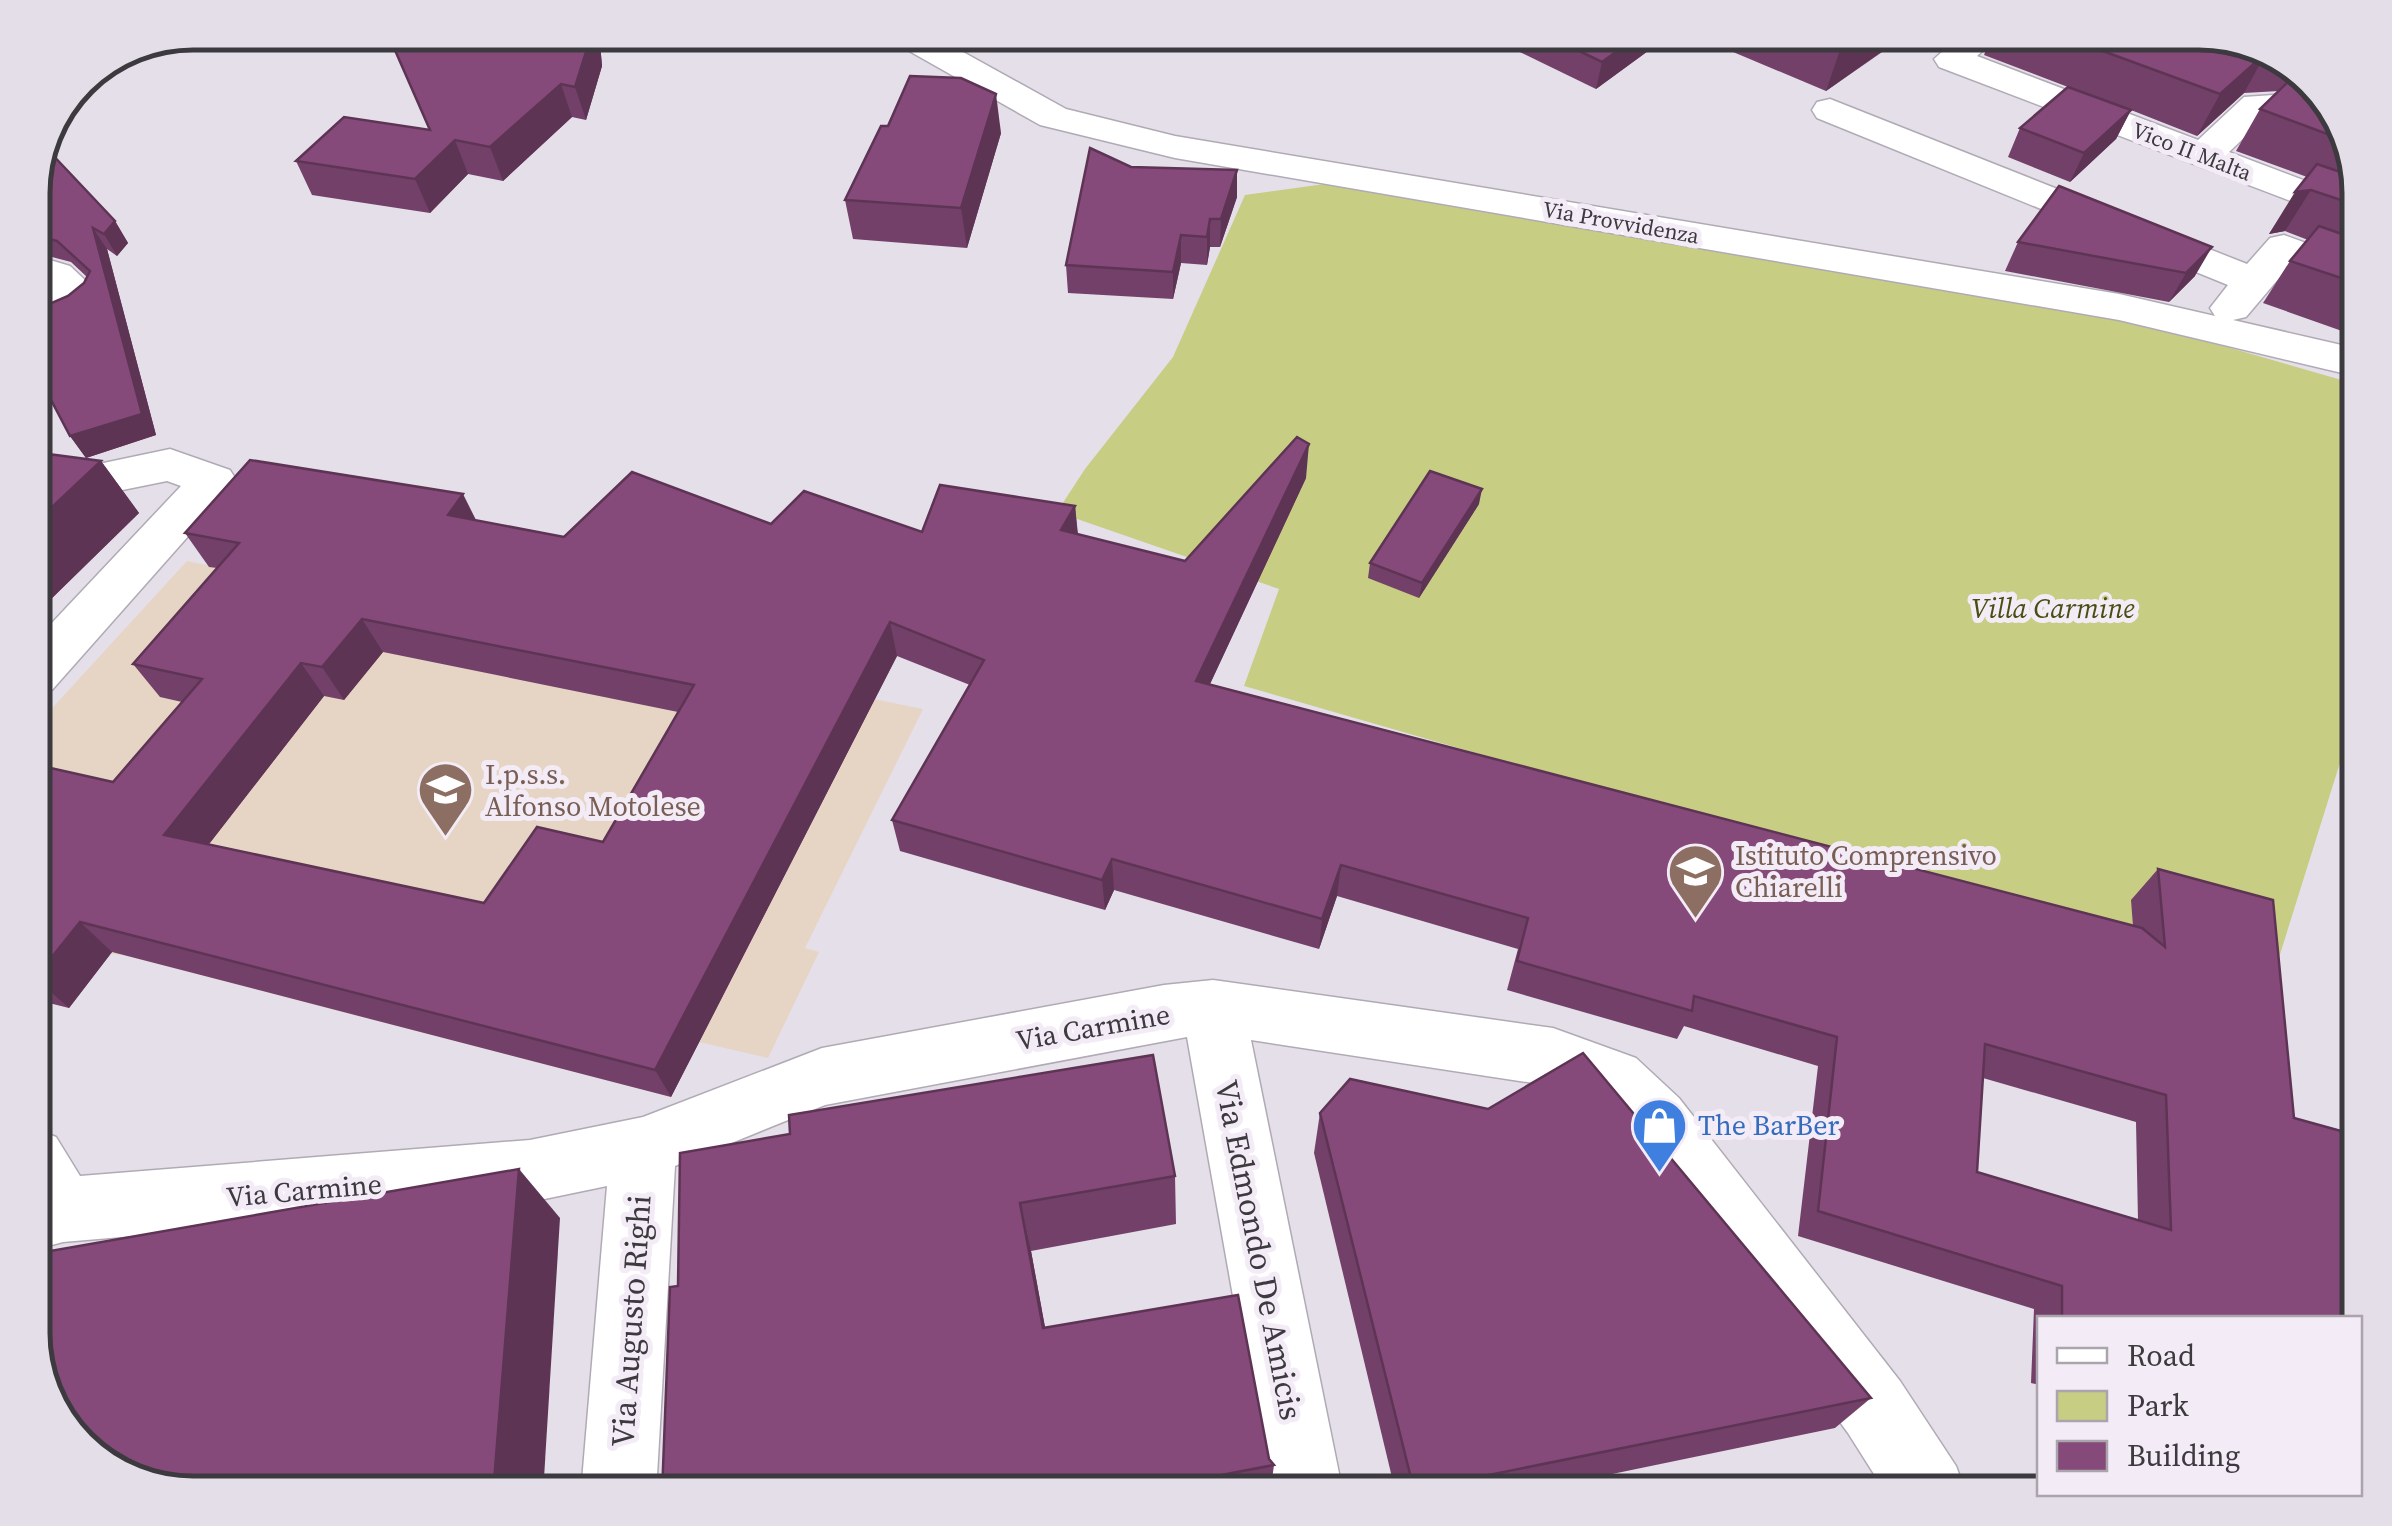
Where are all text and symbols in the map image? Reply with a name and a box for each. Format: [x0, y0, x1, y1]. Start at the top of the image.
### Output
street label: Vico II Malta [2128, 114, 2257, 188]
street label: Via Provvidenza [1540, 193, 1702, 251]
park label: Villa Carmine [1971, 589, 2135, 627]
place label: I.p.s.s. Alfonso Motolese [485, 755, 701, 825]
school or university icon: I.p.s.s. Alfonso Motolese [416, 760, 476, 839]
place label: Istituto Comprensivo Chiarelli [1735, 836, 1997, 906]
school or university icon: Istituto Comprensivo Chiarelli [1666, 841, 1726, 920]
street label: Via Carmine [1013, 995, 1173, 1059]
street label: Via Edmondo De Amicis [1204, 1076, 1314, 1424]
shop icon: The BarBer [1629, 1095, 1689, 1174]
place label: The BarBer [1698, 1106, 1839, 1144]
street label: Via Carmine [225, 1164, 383, 1216]
street label: Via Augusto Righi [600, 1193, 662, 1449]
legend [2037, 1316, 2362, 1496]
text: Road [2127, 1335, 2195, 1376]
text: Park [2127, 1385, 2189, 1426]
text: Building [2127, 1435, 2240, 1476]

